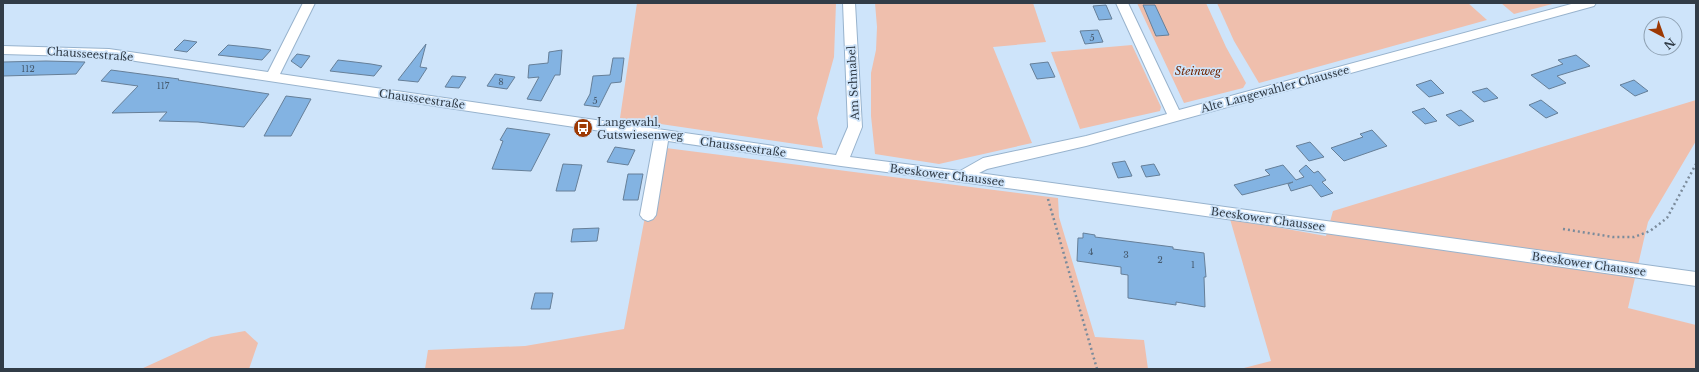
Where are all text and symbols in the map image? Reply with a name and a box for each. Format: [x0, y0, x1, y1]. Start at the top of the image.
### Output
north arrow [1643, 16, 1683, 56]
house number: 5 [1089, 32, 1095, 43]
text: N [1661, 35, 1678, 53]
street label: Chausseestraße [46, 44, 134, 64]
street label: Am Schnabel [844, 45, 862, 122]
street label: Alte Langewahler Chaussee [1198, 62, 1351, 116]
house number: 112 [21, 63, 35, 74]
park label: Steinweg [1175, 64, 1222, 78]
house number: 8 [498, 76, 504, 87]
house number: 117 [157, 80, 170, 91]
street label: Chausseestraße [378, 86, 466, 112]
house number: 5 [592, 95, 598, 106]
place label: Langewahl, Gutswiesenweg [597, 115, 684, 142]
bus stop icon: Langewahl, Gutswiesenweg [572, 117, 594, 139]
street label: Chausseestraße [699, 134, 787, 160]
street label: Beeskower Chaussee [889, 161, 1005, 189]
street label: Beeskower Chaussee [1210, 204, 1326, 234]
house number: 4 [1088, 246, 1094, 257]
house number: 3 [1123, 249, 1129, 260]
street label: Beeskower Chaussee [1531, 249, 1647, 279]
house number: 2 [1157, 254, 1163, 265]
house number: 1 [1191, 259, 1195, 270]

